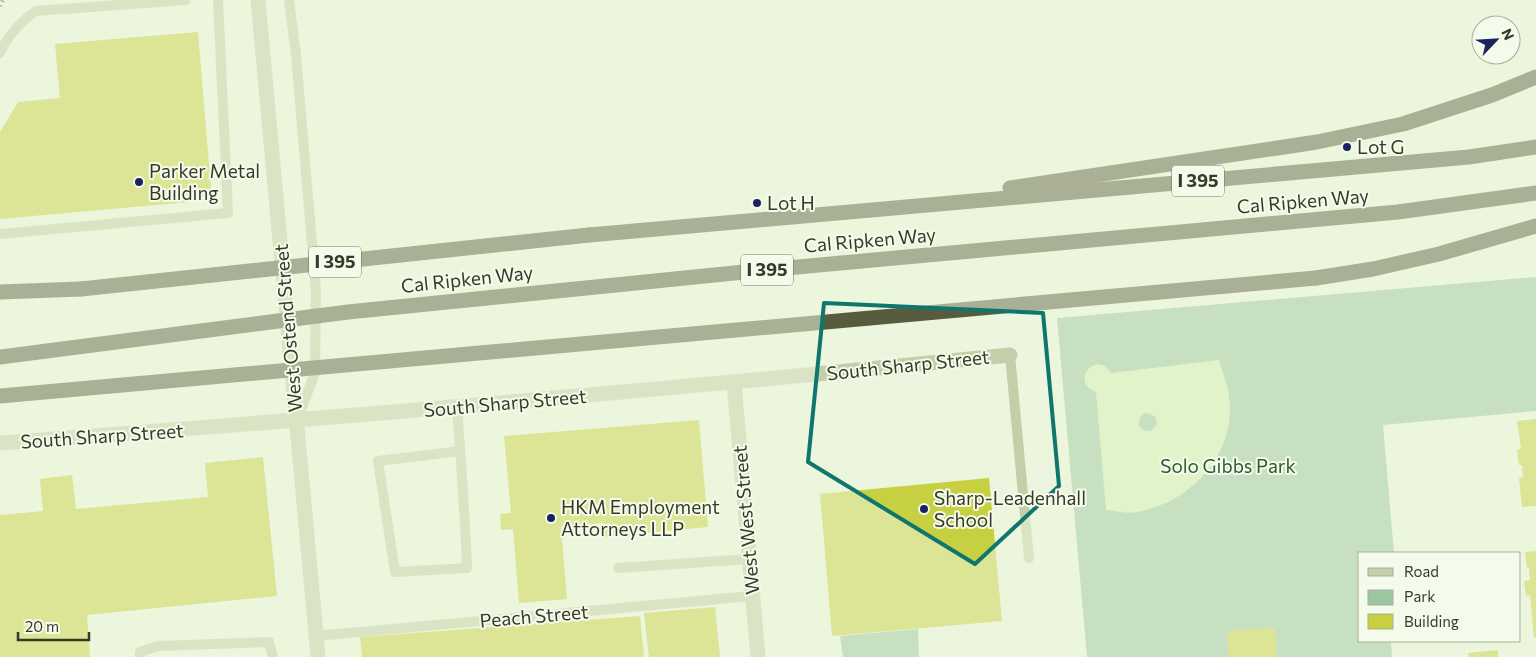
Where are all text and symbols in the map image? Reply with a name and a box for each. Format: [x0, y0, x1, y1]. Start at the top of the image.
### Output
north arrow [1471, 15, 1521, 65]
text: N [1498, 26, 1518, 43]
place label: Lot G [1357, 135, 1404, 158]
marker: Lot G [1341, 141, 1353, 153]
place label: Parker Metal Building [149, 159, 260, 204]
road number: I 395 [1172, 166, 1224, 197]
marker: Parker Metal Building [133, 176, 145, 188]
street label: Cal Ripken Way [1236, 183, 1370, 218]
place label: Lot H [767, 191, 815, 214]
marker: Lot H [751, 197, 763, 209]
street label: Cal Ripken Way [803, 222, 937, 257]
street label: West Ostend Street [269, 243, 306, 413]
road number: I 395 [309, 246, 361, 278]
road number: I 395 [741, 254, 793, 286]
street label: Cal Ripken Way [400, 260, 534, 297]
street label: South Sharp Street [825, 344, 991, 384]
street label: South Sharp Street [422, 384, 588, 421]
street label: South Sharp Street [20, 418, 185, 453]
street label: West West Street [727, 444, 763, 596]
park label: Solo Gibbs Park [1160, 454, 1296, 477]
place label: Sharp-Leadenhall School [934, 486, 1086, 531]
place label: HKM Employment Attorneys LLP [561, 495, 720, 540]
marker: Sharp-Leadenhall School [918, 503, 930, 515]
marker: HKM Employment Attorneys LLP [545, 512, 557, 524]
legend [1358, 552, 1521, 642]
text: Road [1404, 562, 1439, 580]
text: Park [1404, 587, 1435, 605]
street label: Peach Street [479, 599, 590, 632]
scale bar [18, 610, 89, 642]
text: Building [1404, 612, 1459, 630]
text: 20 m [25, 617, 59, 635]

